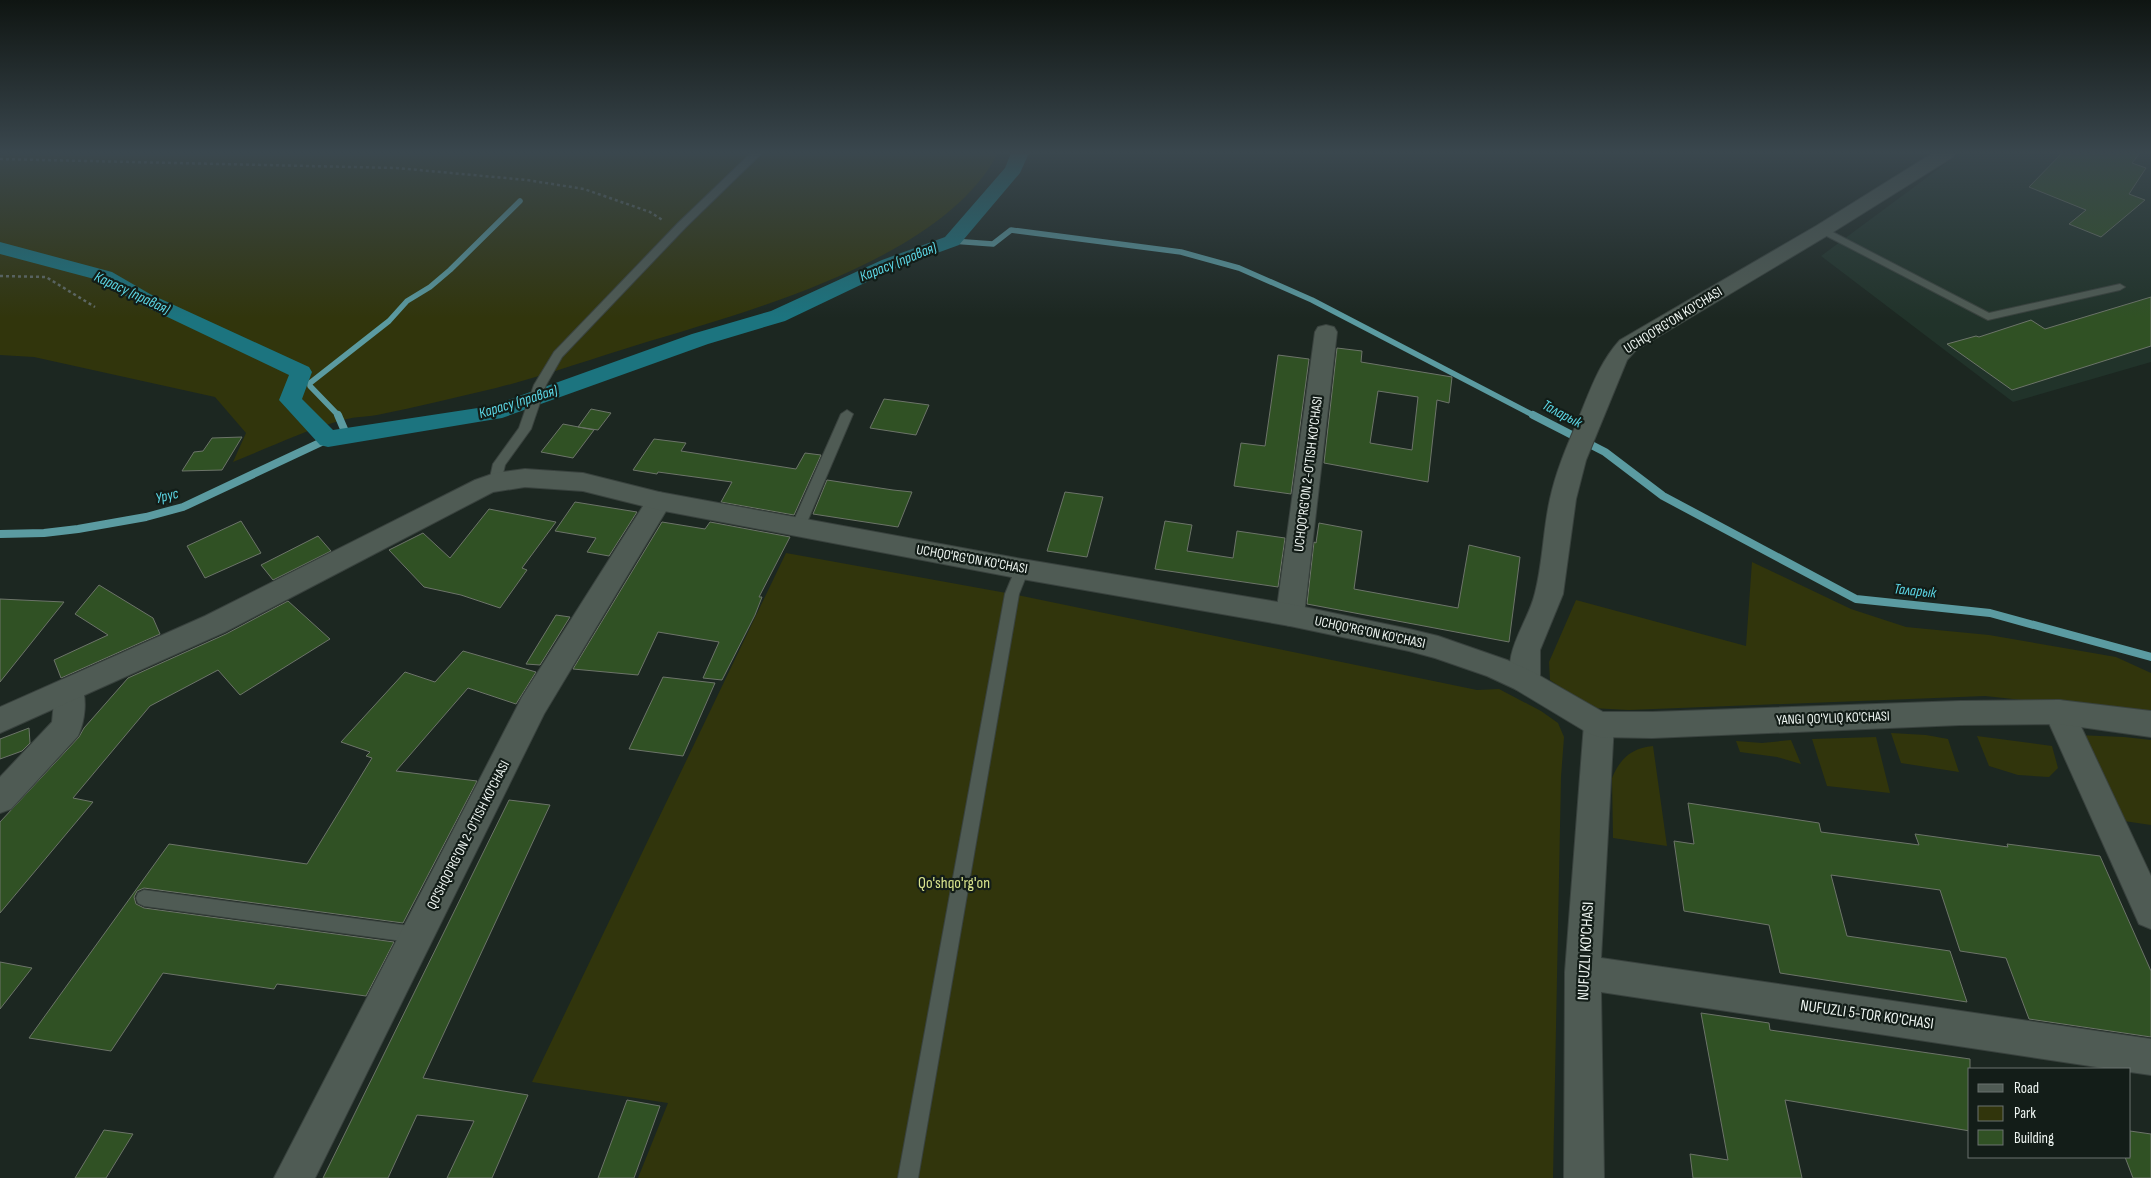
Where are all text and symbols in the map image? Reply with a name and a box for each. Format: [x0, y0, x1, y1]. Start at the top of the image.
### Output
water label: Карасу (правая) [857, 238, 940, 286]
water label: Карасу (правая) [91, 267, 174, 319]
street label: UCHQO'RG'ON KO'CHASI [1621, 283, 1725, 357]
water label: Карасу (правая) [476, 381, 560, 423]
street label: UCHQO'RG'ON 2-O'TISH KO'CHASI [1290, 395, 1326, 553]
water label: Таларык [1539, 396, 1586, 433]
water label: Урус [154, 484, 181, 508]
street label: UCHQO'RG'ON KO'CHASI [915, 541, 1029, 577]
water label: Таларык [1893, 579, 1938, 603]
street label: UCHQO'RG'ON KO'CHASI [1313, 612, 1427, 652]
street label: YANGI QO'YLIQ KO'CHASI [1776, 708, 1890, 728]
street label: QO'SHQO'RG'ON 2-O'TISH KO'CHASI [423, 758, 513, 912]
park label: Qo'shqo'rg'on [918, 874, 990, 893]
street label: NUFUZLI KO'CHASI [1574, 901, 1598, 1001]
street label: NUFUZLI 5-TOR KO'CHASI [1799, 996, 1935, 1034]
legend [1968, 1068, 2131, 1158]
text: Road [2014, 1079, 2039, 1098]
text: Park [2014, 1104, 2036, 1123]
text: Building [2014, 1129, 2054, 1148]

